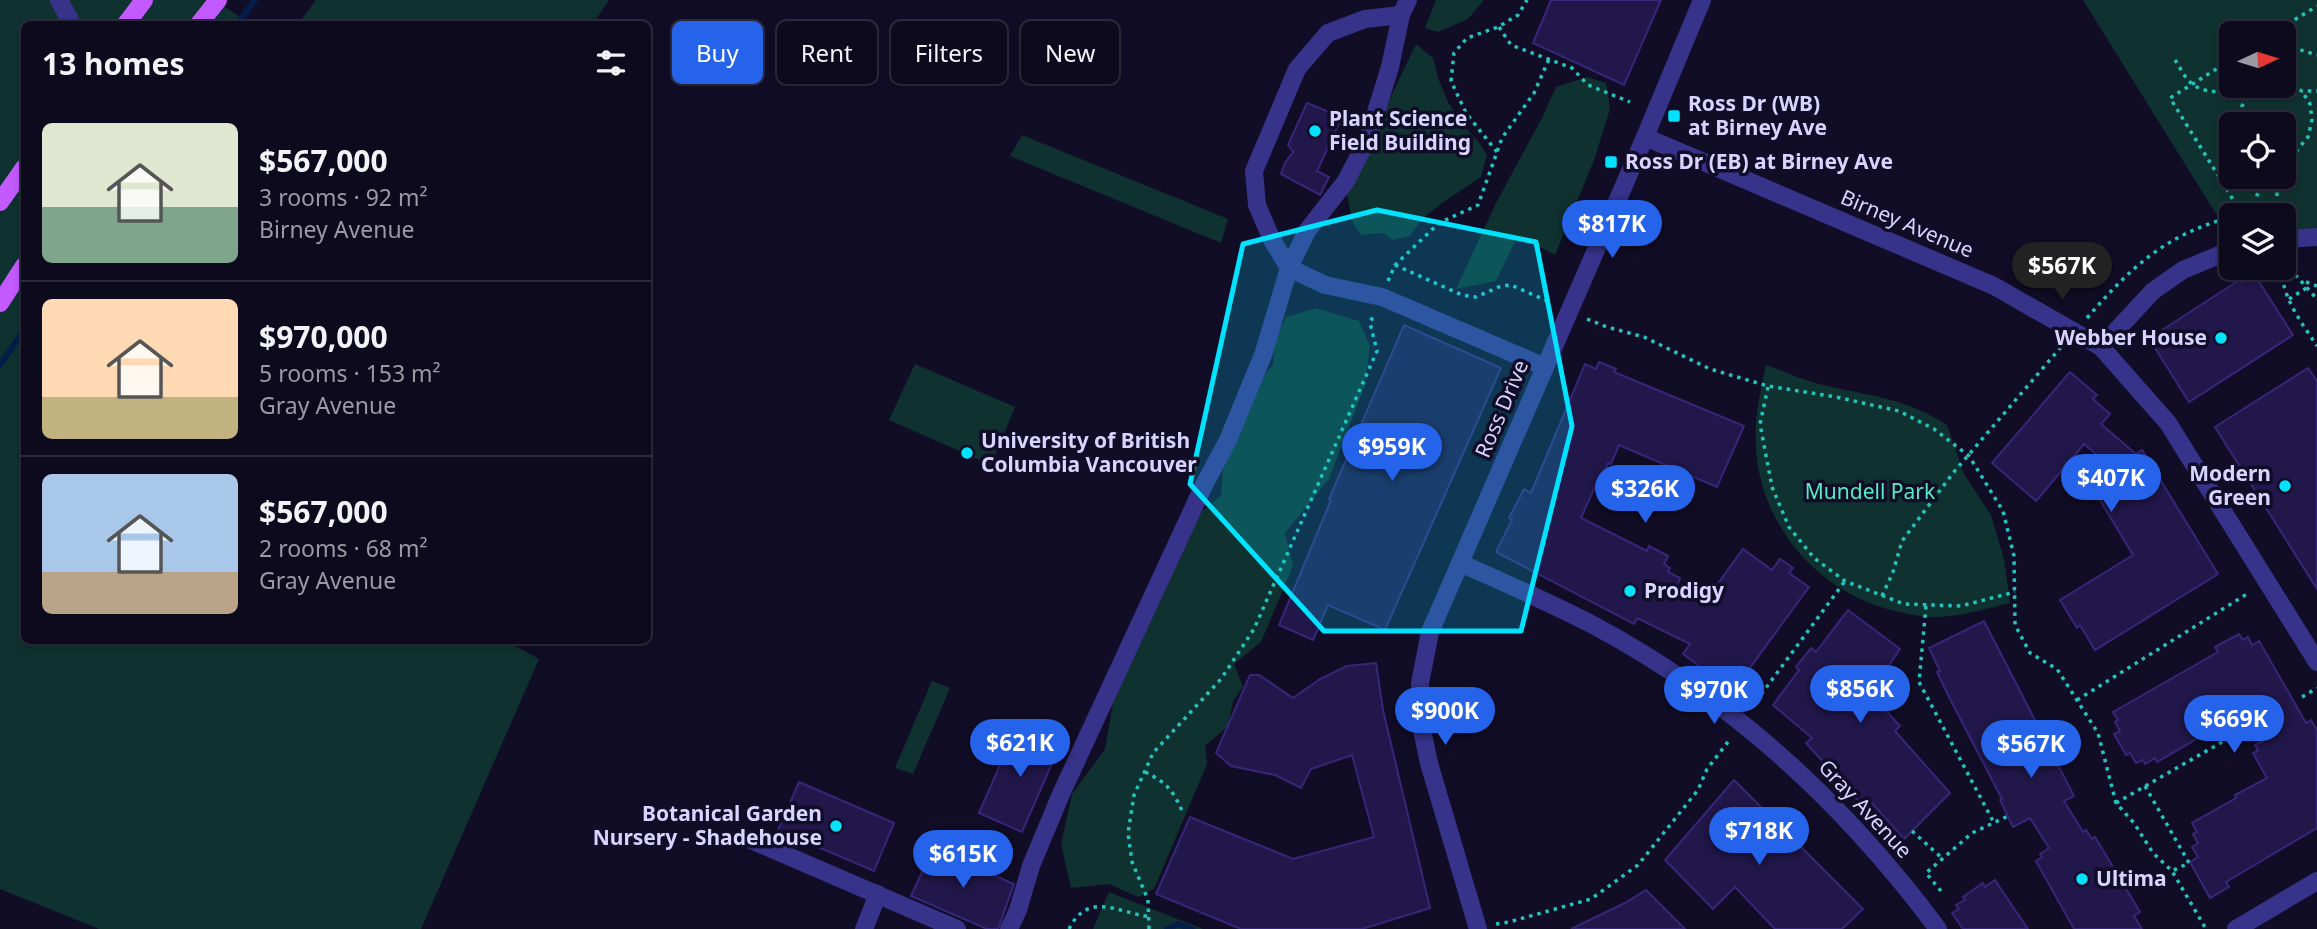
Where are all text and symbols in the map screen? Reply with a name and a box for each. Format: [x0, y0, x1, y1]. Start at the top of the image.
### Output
chip: Buy [672, 21, 763, 84]
chip: Rent [777, 21, 877, 84]
chip: Filters [891, 21, 1007, 84]
chip: New [1021, 21, 1119, 84]
north arrow [2219, 21, 2296, 98]
map controls [2219, 21, 2296, 280]
text: 13 homes [42, 43, 185, 84]
icon: filters [592, 44, 630, 82]
place label: Ross Dr (WB) at Birney Ave [1688, 89, 1827, 141]
place label: Plant Science Field Building [1329, 104, 1471, 156]
marker: Ross Dr (WB) at Birney Ave [1666, 108, 1682, 124]
button: locate [2219, 112, 2296, 189]
marker: Plant Science Field Building [1307, 123, 1323, 139]
text: $567,000 [259, 140, 388, 181]
place label: Ross Dr (EB) at Birney Ave [1625, 147, 1893, 175]
icon: home [98, 151, 182, 235]
marker: Ross Dr (EB) at Birney Ave [1603, 154, 1619, 170]
text: 3 rooms · 92 m² [259, 181, 428, 213]
street label: Birney Avenue [1837, 182, 1978, 264]
pin: $817K [1563, 201, 1661, 260]
button: layers [2219, 203, 2296, 280]
text: $817K [1578, 207, 1646, 239]
text: Birney Avenue [259, 213, 415, 245]
pin: $567K [2013, 243, 2111, 302]
text: $567K [2028, 249, 2096, 281]
text: $970,000 [259, 316, 388, 357]
place label: Webber House [2055, 323, 2207, 351]
icon: home [98, 327, 182, 411]
marker: Webber House [2213, 330, 2229, 346]
street label: Ross Drive [1468, 356, 1534, 462]
text: 5 rooms · 153 m² [259, 357, 441, 389]
text: Gray Avenue [259, 389, 396, 421]
pin: $959K [1343, 424, 1441, 483]
place label: University of British Columbia Vancouver [981, 426, 1197, 478]
text: $959K [1358, 430, 1426, 462]
marker: University of British Columbia Vancouver [959, 445, 975, 461]
pin: $407K [2062, 454, 2160, 514]
place label: Modern Green [2189, 459, 2271, 511]
text: $407K [2077, 461, 2145, 493]
pin: $326K [1596, 466, 1694, 525]
text: $326K [1611, 472, 1679, 504]
park label: Mundell Park [1805, 477, 1936, 505]
marker: Modern Green [2277, 478, 2293, 494]
text: $567,000 [259, 491, 388, 532]
icon: home [98, 502, 182, 586]
text: 2 rooms · 68 m² [259, 532, 428, 564]
text: Gray Avenue [259, 564, 396, 596]
place label: Prodigy [1644, 576, 1724, 604]
marker: Prodigy [1622, 583, 1638, 599]
pin: $970K [1665, 666, 1763, 726]
pin: $856K [1811, 666, 1909, 725]
text: $856K [1826, 672, 1894, 704]
text: $970K [1680, 673, 1748, 705]
pin: $900K [1396, 688, 1494, 747]
text: $900K [1411, 694, 1479, 726]
pin: $669K [2185, 696, 2283, 755]
text: $669K [2200, 702, 2268, 734]
pin: $621K [971, 720, 1069, 779]
pin: $567K [1982, 720, 2080, 780]
text: $621K [986, 726, 1054, 758]
text: $567K [1997, 727, 2065, 759]
street label: Gray Avenue [1813, 753, 1919, 864]
place label: Botanical Garden Nursery - Shadehouse [593, 799, 822, 851]
pin: $718K [1710, 808, 1808, 867]
text: $718K [1725, 814, 1793, 846]
marker: Botanical Garden Nursery - Shadehouse [828, 818, 844, 834]
pin: $615K [914, 830, 1012, 890]
text: $615K [929, 837, 997, 869]
place label: Ultima [2096, 864, 2167, 892]
marker: Ultima [2074, 871, 2090, 887]

